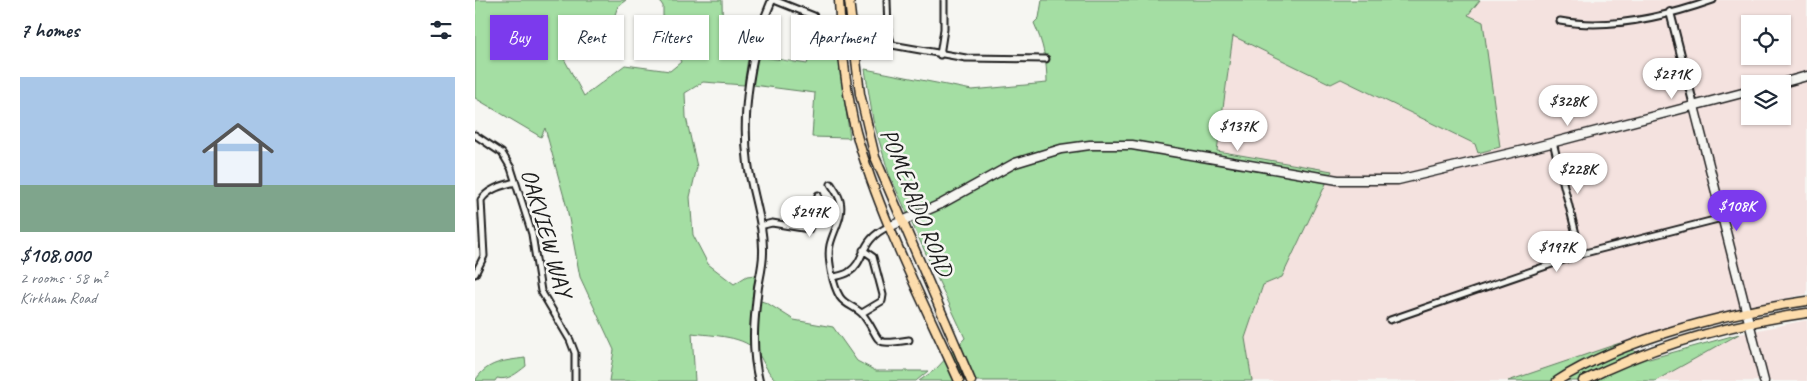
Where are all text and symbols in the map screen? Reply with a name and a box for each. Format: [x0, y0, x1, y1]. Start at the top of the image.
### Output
chip: Buy [490, 15, 548, 60]
chip: Rent [558, 15, 624, 60]
chip: Filters [634, 15, 709, 60]
chip: New [719, 15, 781, 60]
chip: Apartment [791, 15, 893, 60]
map controls [1741, 15, 1791, 125]
button: locate [1741, 15, 1791, 65]
icon: filters [427, 16, 455, 44]
text: 7 homes [20, 17, 79, 43]
pin: $271K [1637, 58, 1707, 100]
text: $271K [1654, 64, 1690, 84]
button: layers [1741, 75, 1791, 125]
pin: $328K [1533, 84, 1603, 127]
text: $328K [1550, 91, 1586, 111]
icon: home [193, 110, 283, 200]
pin: $137K [1203, 110, 1273, 152]
text: $137K [1220, 116, 1256, 136]
street label: POMERADO ROAD [874, 124, 961, 282]
pin: $228K [1543, 152, 1613, 195]
text: $228K [1560, 159, 1596, 179]
street label: OAKVIEW WAY [514, 165, 581, 304]
pin: $108K [1702, 190, 1772, 232]
pin: $247K [775, 196, 845, 238]
text: $108K [1719, 196, 1755, 216]
text: $247K [792, 202, 828, 222]
pin: $197K [1522, 230, 1592, 273]
text: $197K [1539, 237, 1575, 257]
text: $108,000 [20, 242, 90, 268]
text: 2 rooms · 58 m² [20, 268, 106, 288]
text: Kirkham Road [20, 288, 97, 308]

